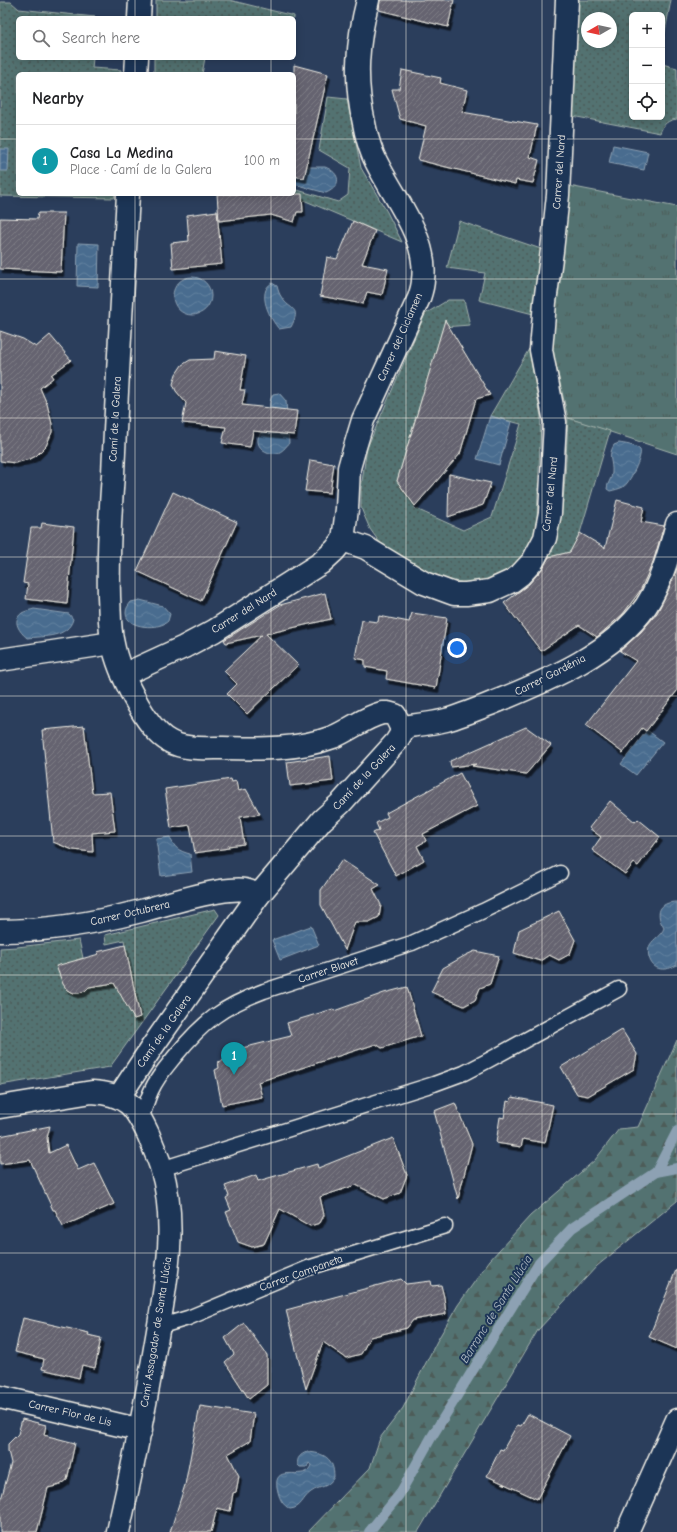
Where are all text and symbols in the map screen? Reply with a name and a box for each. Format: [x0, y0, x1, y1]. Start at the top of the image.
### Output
north arrow [581, 12, 617, 48]
map controls [629, 12, 665, 120]
button: + [629, 12, 665, 48]
search box [16, 16, 296, 60]
icon: search [30, 27, 52, 49]
text: Search here [62, 29, 140, 47]
button: − [629, 48, 665, 84]
button: locate [629, 84, 665, 120]
text: Nearby [32, 89, 83, 108]
street label: Carrer del Nard [550, 134, 568, 210]
text: Casa La Medina [70, 144, 173, 162]
text: 1 [42, 153, 48, 168]
text: 100 m [244, 153, 280, 168]
text: Place · Camí de la Galera [70, 162, 212, 177]
street label: Carrer del Ciclamen [375, 291, 425, 383]
street label: Camí de la Galera [106, 376, 124, 462]
street label: Carrer del Nard [540, 456, 560, 532]
street label: Carrer del Nard [209, 586, 279, 636]
your location [447, 638, 467, 658]
street label: Carrer Gardénia [512, 652, 588, 698]
street label: Camí de la Galera [330, 741, 398, 813]
street label: Carrer Octubrera [89, 898, 171, 928]
street label: Carrer Blavet [296, 954, 361, 986]
street label: Camí de la Galera [134, 992, 194, 1070]
pin: 1 [221, 1042, 247, 1075]
street label: Carrer Campaneta [258, 1252, 344, 1294]
water label: Barranc de Santa Llúcia [457, 1253, 535, 1365]
street label: Camí Assagador de Santa Llúcia [138, 1256, 174, 1408]
street label: Carrer Flor de Lis [27, 1397, 113, 1429]

